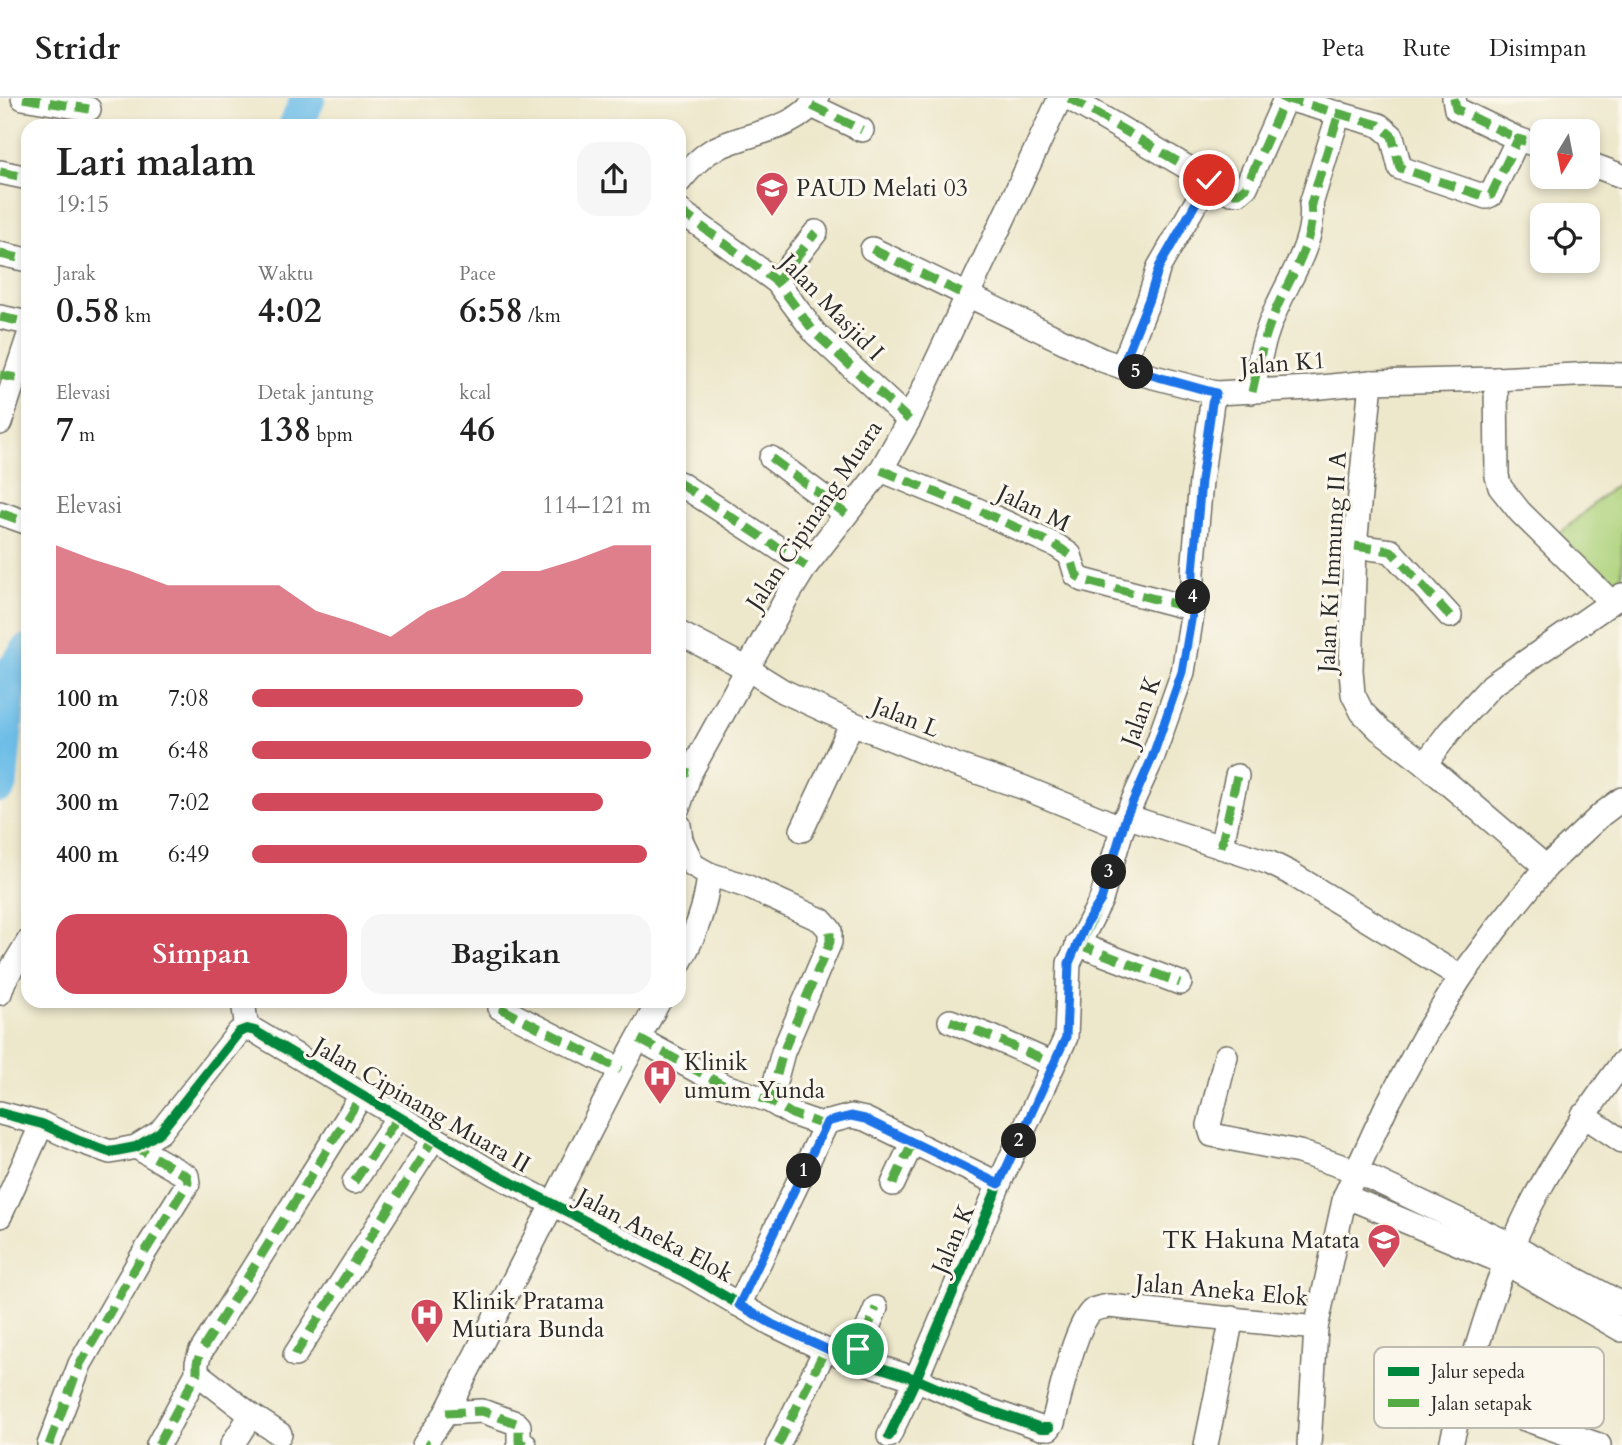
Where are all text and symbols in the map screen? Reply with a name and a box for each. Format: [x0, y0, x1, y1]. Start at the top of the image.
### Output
text: Stridr [35, 26, 120, 71]
text: Peta [1322, 32, 1365, 65]
text: Rute [1403, 32, 1451, 65]
text: Disimpan [1489, 32, 1587, 65]
north arrow [1530, 119, 1600, 189]
map controls [1530, 119, 1600, 273]
text: Lari malam [56, 137, 255, 189]
button: share [577, 142, 651, 216]
pin [1179, 150, 1239, 210]
icon: check [1190, 161, 1228, 199]
school or university icon: PAUD Melati 03 [753, 169, 791, 218]
place label: PAUD Melati 03 [796, 172, 968, 205]
text: 19:15 [56, 189, 109, 220]
button: locate [1530, 203, 1600, 273]
street label: Jalan Masjid I [770, 244, 891, 368]
text: Jarak [56, 261, 96, 287]
text: Waktu [258, 261, 313, 287]
text: Pace [459, 261, 496, 287]
text: 0.58 [56, 287, 120, 335]
text: 4:02 [258, 287, 322, 335]
text: 6:58 [459, 287, 523, 335]
text: km [120, 303, 151, 329]
text: /km [523, 303, 561, 329]
street label: Jalan K1 [1236, 344, 1327, 383]
pin: 5 [1118, 354, 1154, 390]
text: 5 [1131, 358, 1140, 384]
text: Elevasi [56, 380, 111, 406]
text: Detak jantung [258, 380, 373, 406]
text: kcal [459, 380, 491, 406]
text: 7 [56, 406, 74, 454]
text: 138 [258, 406, 311, 454]
text: 46 [459, 406, 495, 454]
street label: Jalan Cipinang Muara [737, 413, 891, 619]
text: m [74, 422, 95, 448]
text: bpm [311, 422, 353, 448]
street label: Jalan Ki Immung II A [1310, 450, 1355, 676]
street label: Jalan M [989, 475, 1076, 540]
text: Elevasi [56, 490, 122, 521]
text: 114–121 m [542, 490, 651, 521]
pin: 4 [1176, 580, 1210, 614]
text: 4 [1188, 583, 1197, 609]
street label: Jalan K [1112, 671, 1169, 754]
text: 100 m [56, 683, 119, 714]
text: 7:08 [168, 683, 209, 714]
street label: Jalan L [865, 688, 945, 746]
text: 200 m [56, 735, 119, 766]
text: 6:48 [168, 735, 209, 766]
text: 300 m [56, 787, 119, 818]
text: 7:02 [168, 787, 209, 818]
text: 400 m [56, 839, 119, 870]
text: 6:49 [168, 839, 209, 870]
pin: 3 [1092, 854, 1126, 890]
text: 3 [1104, 858, 1113, 884]
button: Simpan [56, 914, 347, 994]
button: Bagikan [361, 914, 651, 994]
street label: Jalan Cipinang Muara II [305, 1028, 536, 1181]
place label: Klinik umum Yunda [684, 1046, 826, 1107]
hospital icon: Klinik umum Yunda [641, 1057, 679, 1106]
pin: 2 [1002, 1124, 1036, 1158]
text: 2 [1014, 1127, 1023, 1153]
pin: 1 [786, 1154, 822, 1188]
text: 1 [799, 1157, 808, 1183]
street label: Jalan Aneka Elok [568, 1179, 739, 1291]
street label: Jalan K [923, 1199, 983, 1282]
school or university icon: TK Hakuna Matata [1365, 1221, 1403, 1270]
place label: TK Hakuna Matata [1162, 1224, 1361, 1257]
street label: Jalan Aneka Elok [1131, 1266, 1310, 1314]
place label: Klinik Pratama Mutiara Bunda [452, 1285, 605, 1346]
hospital icon: Klinik Pratama Mutiara Bunda [408, 1296, 446, 1345]
pin [828, 1319, 888, 1379]
icon: arrive [839, 1330, 877, 1368]
legend [1374, 1347, 1604, 1428]
text: Jalur sepeda [1428, 1359, 1525, 1385]
text: Jalan setapak [1428, 1391, 1533, 1417]

